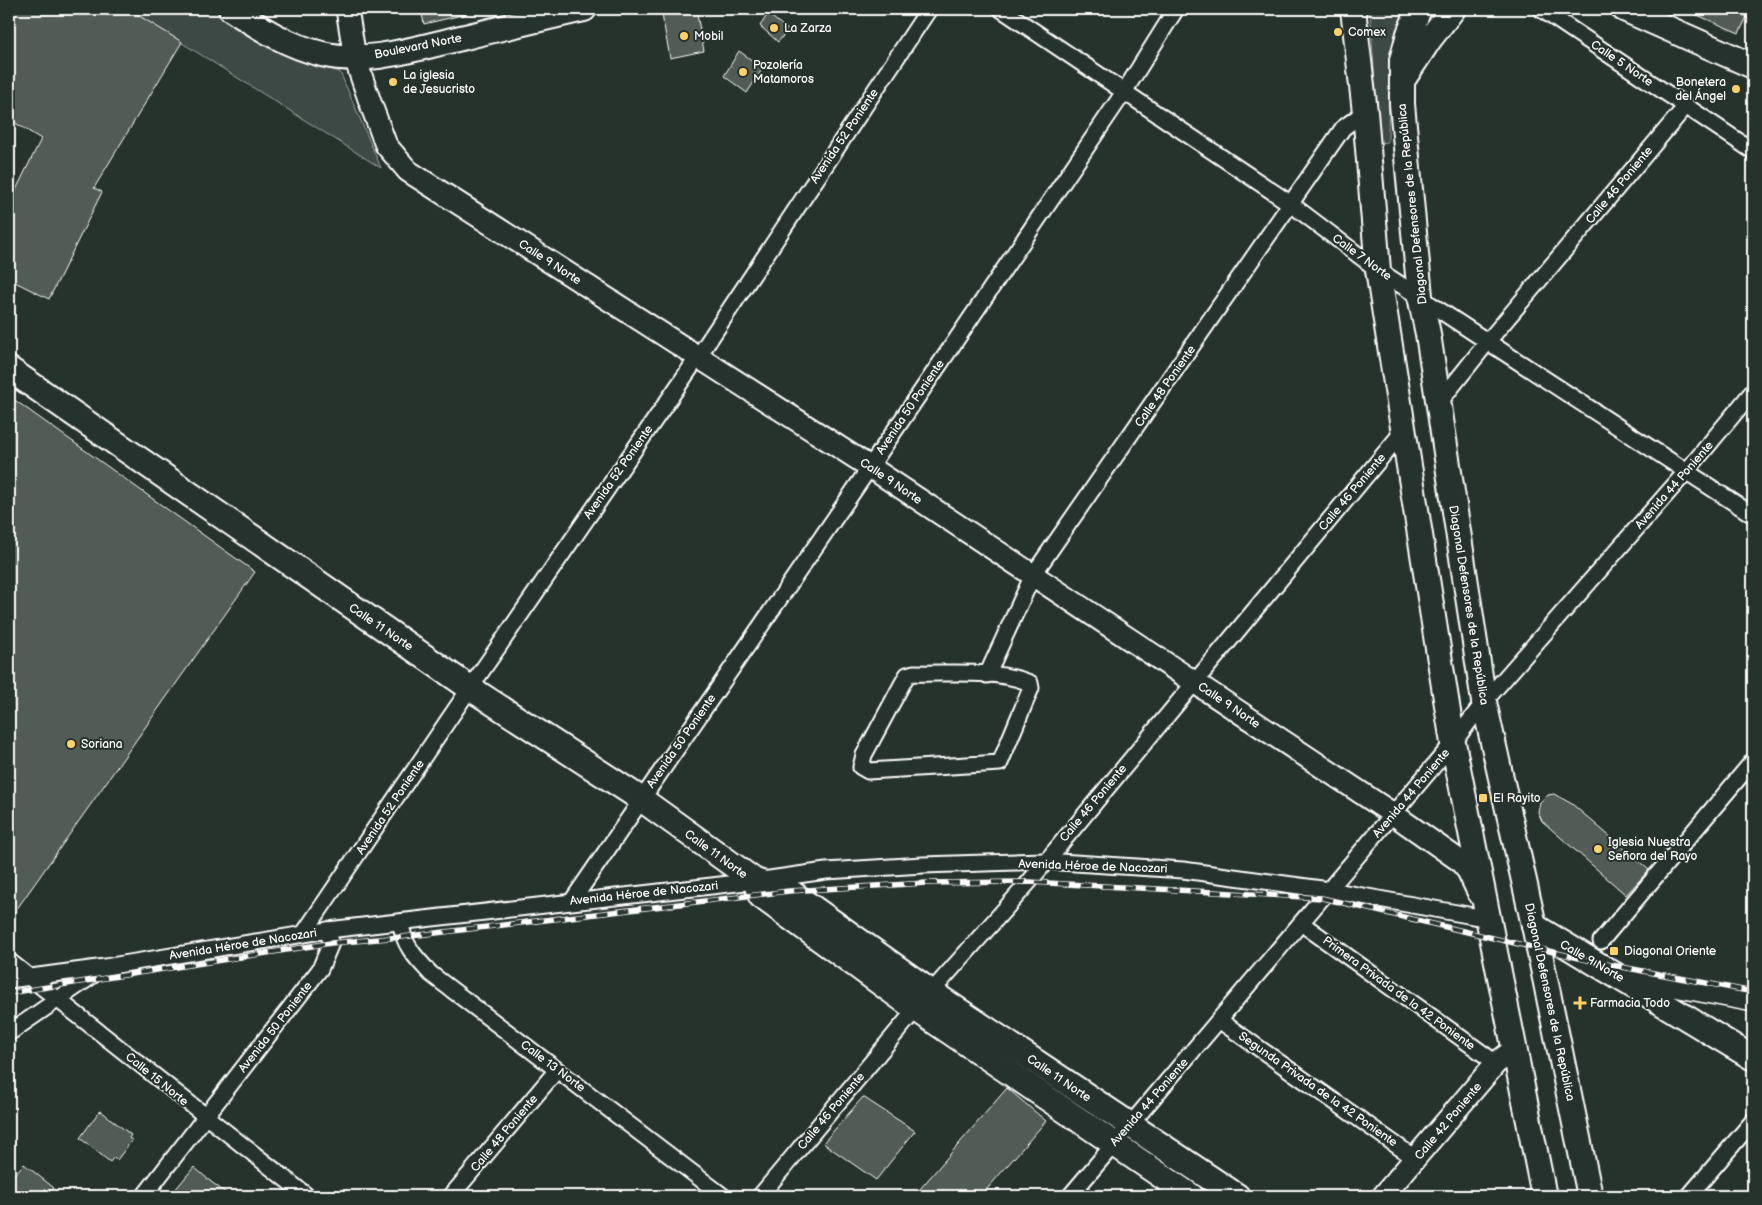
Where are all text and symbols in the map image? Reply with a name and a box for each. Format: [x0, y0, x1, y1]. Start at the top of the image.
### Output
place label: La Zarza [784, 21, 832, 36]
marker: La Zarza [768, 22, 780, 34]
place label: Comex [1348, 25, 1386, 40]
marker: Comex [1332, 26, 1344, 38]
place label: Mobil [694, 29, 723, 44]
marker: Mobil [678, 30, 690, 42]
street label: Boulevard Norte [373, 31, 463, 62]
street label: Calle 5 Norte [1588, 37, 1656, 90]
place label: Pozolería Matamoros [753, 58, 814, 87]
marker: Pozolería Matamoros [737, 66, 749, 78]
place label: La iglesia de Jesucristo [403, 68, 475, 97]
place label: Bonetera del Ángel [1675, 75, 1726, 104]
marker: La iglesia de Jesucristo [387, 76, 399, 88]
marker: Bonetera del Ángel [1730, 83, 1742, 95]
street label: Avenida 52 Poniente [807, 86, 882, 187]
street label: Diagonal Defensores de la República [1394, 103, 1431, 305]
street label: Calle 46 Poniente [1583, 143, 1656, 227]
street label: Calle 7 Norte [1329, 231, 1394, 284]
street label: Calle 9 Norte [516, 237, 584, 288]
street label: Calle 48 Poniente [1132, 343, 1199, 430]
street label: Avenida 50 Poniente [873, 357, 948, 458]
street label: Avenida 52 Poniente [580, 422, 656, 522]
street label: Avenida 44 Poniente [1632, 438, 1717, 532]
street label: Calle 46 Poniente [1316, 450, 1389, 534]
street label: Calle 9 Norte [857, 455, 925, 508]
street label: Diagonal Defensores de la República [1445, 504, 1492, 706]
street label: Calle 11 Norte [346, 600, 416, 654]
street label: Calle 9 Norte [1195, 679, 1263, 732]
street label: Avenida 50 Poniente [643, 691, 719, 791]
place label: Soriana [81, 737, 123, 752]
marker: Soriana [65, 738, 77, 750]
street label: Avenida 44 Poniente [1370, 746, 1453, 841]
street label: Avenida 52 Poniente [353, 757, 428, 858]
street label: Calle 46 Poniente [1057, 761, 1130, 845]
place label: El Rayito [1493, 791, 1541, 806]
marker: El Rayito [1477, 792, 1489, 804]
street label: Calle 11 Norte [681, 827, 750, 882]
place label: Iglesia Nuestra Señora del Rayo [1608, 835, 1697, 864]
marker: Iglesia Nuestra Señora del Rayo [1592, 843, 1604, 855]
street label: Avenida Héroe de Nacozari [1018, 856, 1168, 877]
street label: Avenida Héroe de Nacozari [569, 878, 719, 909]
street label: Diagonal Defensores de la República [1521, 902, 1578, 1103]
street label: Avenida Héroe de Nacozari [168, 925, 318, 964]
street label: Primera Privada de la 42 Poniente [1320, 933, 1478, 1054]
street label: Calle 9 Norte [1557, 937, 1627, 986]
place label: Diagonal Oriente [1624, 944, 1716, 959]
marker: Diagonal Oriente [1608, 945, 1620, 957]
street label: Avenida 50 Poniente [235, 979, 316, 1076]
place label: Farmacia Todo [1590, 996, 1670, 1011]
marker: Farmacia Todo [1574, 997, 1586, 1009]
street label: Segunda Privada de la 42 Poniente [1235, 1029, 1400, 1150]
street label: Calle 13 Norte [517, 1037, 588, 1096]
street label: Calle 15 Norte [122, 1050, 191, 1109]
street label: Calle 11 Norte [1024, 1051, 1094, 1105]
street label: Avenida 44 Poniente [1107, 1055, 1192, 1149]
street label: Calle 46 Poniente [795, 1069, 868, 1153]
street label: Calle 42 Poniente [1412, 1080, 1485, 1163]
street label: Calle 48 Poniente [468, 1092, 541, 1175]

